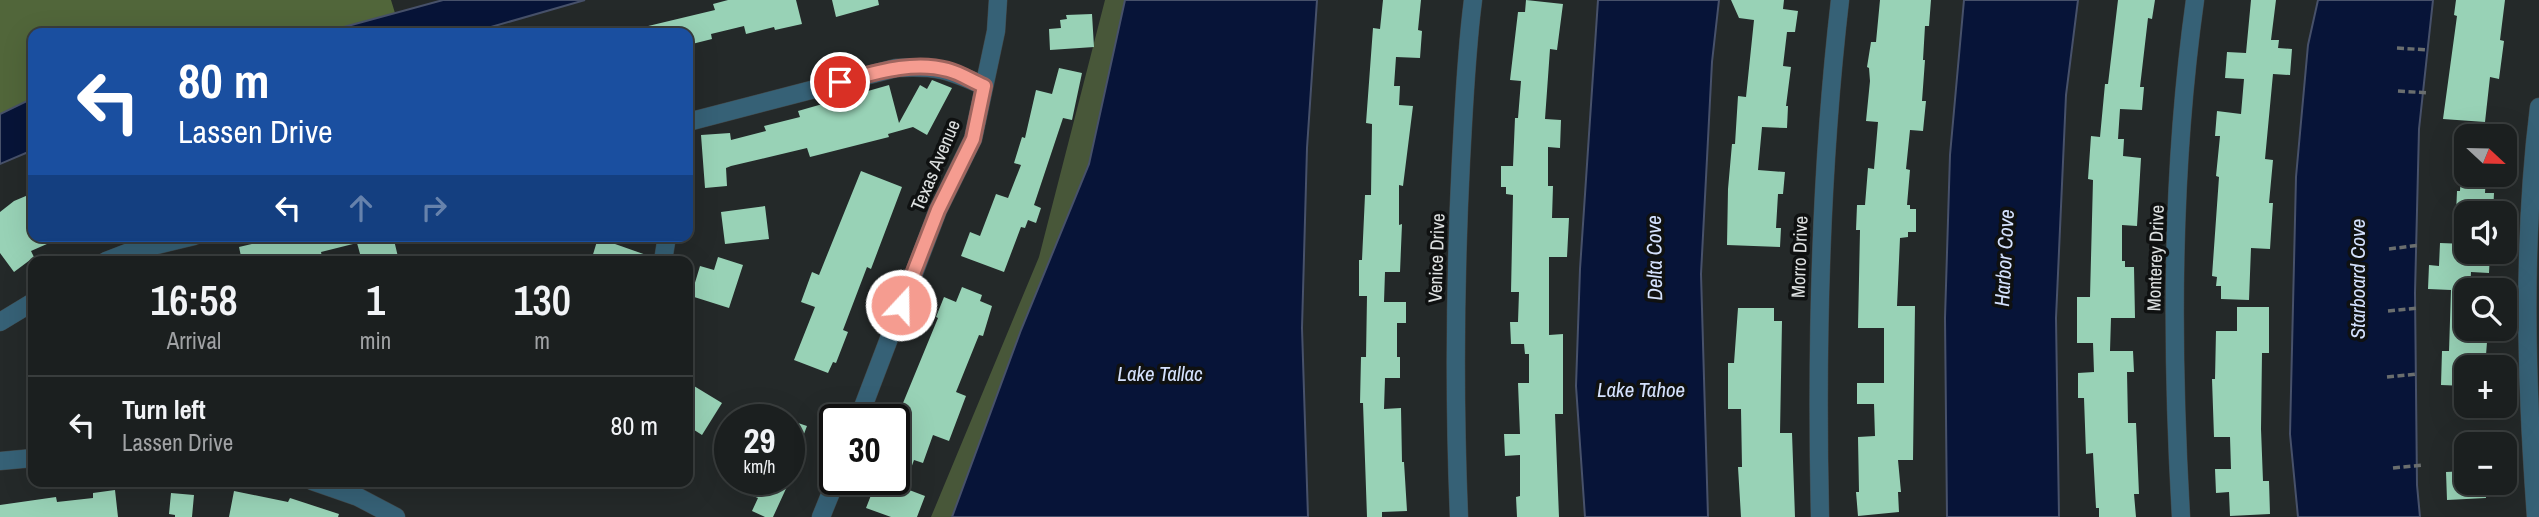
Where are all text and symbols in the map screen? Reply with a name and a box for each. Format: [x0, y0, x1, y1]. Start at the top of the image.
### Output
text: 80 m [178, 47, 270, 113]
pin [810, 52, 870, 112]
icon: left [63, 56, 154, 147]
icon: arrive [821, 63, 859, 101]
text: Lassen Drive [178, 110, 333, 153]
street label: Texas Avenue [904, 115, 966, 215]
north arrow [2454, 124, 2516, 187]
map controls [2454, 124, 2517, 495]
icon: left [269, 189, 307, 227]
icon: ahead [342, 189, 380, 227]
icon: right [415, 189, 453, 227]
button: sound [2454, 201, 2517, 264]
street label: Monterey Drive [2140, 204, 2170, 312]
water label: Harbor Cove [1987, 209, 2021, 307]
street label: Venice Drive [1421, 213, 1451, 303]
water label: Delta Cove [1639, 215, 1669, 301]
street label: Morro Drive [1785, 215, 1813, 299]
water label: Starboard Cove [2343, 219, 2372, 339]
position arrow [864, 268, 938, 342]
text: 16:58 [150, 272, 238, 328]
text: 1 [366, 272, 385, 328]
text: 130 [513, 272, 571, 328]
button: search [2454, 278, 2517, 341]
text: Arrival [167, 325, 221, 356]
text: min [360, 325, 391, 356]
text: m [534, 325, 550, 356]
button: + [2454, 355, 2517, 418]
water label: Lake Tallac [1117, 359, 1203, 388]
water label: Lake Tahoe [1597, 375, 1685, 404]
text: Turn left [122, 392, 206, 427]
speed limit sign: 30 [819, 404, 910, 495]
icon: left [63, 406, 101, 444]
text: 80 m [611, 408, 658, 443]
text: 29 [744, 417, 775, 464]
text: Lassen Drive [122, 427, 233, 458]
button: − [2454, 432, 2517, 495]
text: km/h [744, 454, 776, 479]

